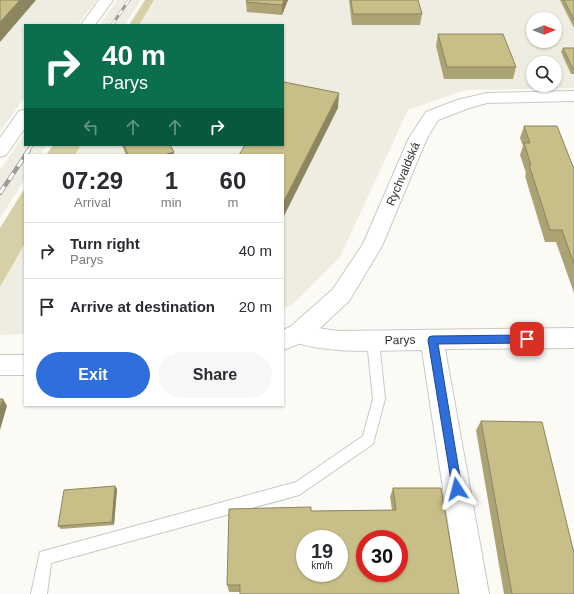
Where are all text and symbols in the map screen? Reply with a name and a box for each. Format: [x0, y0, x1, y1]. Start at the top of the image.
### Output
north arrow [526, 12, 562, 48]
map controls [526, 12, 562, 92]
icon: right [36, 40, 88, 92]
text: 40 m [102, 40, 166, 71]
button: search [526, 56, 562, 92]
text: Parys [102, 73, 148, 93]
icon: left [80, 116, 102, 138]
icon: ahead [122, 116, 144, 138]
icon: ahead [164, 116, 186, 138]
icon: right [206, 116, 228, 138]
street label: Rychvaldská [383, 140, 423, 208]
text: 07:29 [62, 167, 123, 194]
text: 1 [165, 167, 178, 194]
text: 60 [220, 167, 246, 194]
text: Arrival [74, 195, 111, 210]
text: min [161, 195, 182, 210]
text: m [227, 195, 238, 210]
text: Turn right [70, 235, 140, 252]
icon: right [36, 240, 58, 262]
text: 40 m [239, 242, 272, 259]
text: Parys [70, 252, 103, 267]
icon: arrive [36, 296, 58, 318]
text: Arrive at destination [70, 298, 215, 315]
text: 20 m [239, 298, 272, 315]
pin [510, 322, 544, 356]
icon: arrive [516, 328, 538, 350]
street label: Parys [385, 333, 415, 347]
button: Exit [36, 352, 150, 398]
button: Share [158, 352, 272, 398]
position arrow [436, 468, 478, 510]
speed limit sign: 30 [356, 530, 408, 582]
text: 19 [311, 540, 333, 562]
text: km/h [311, 560, 333, 571]

